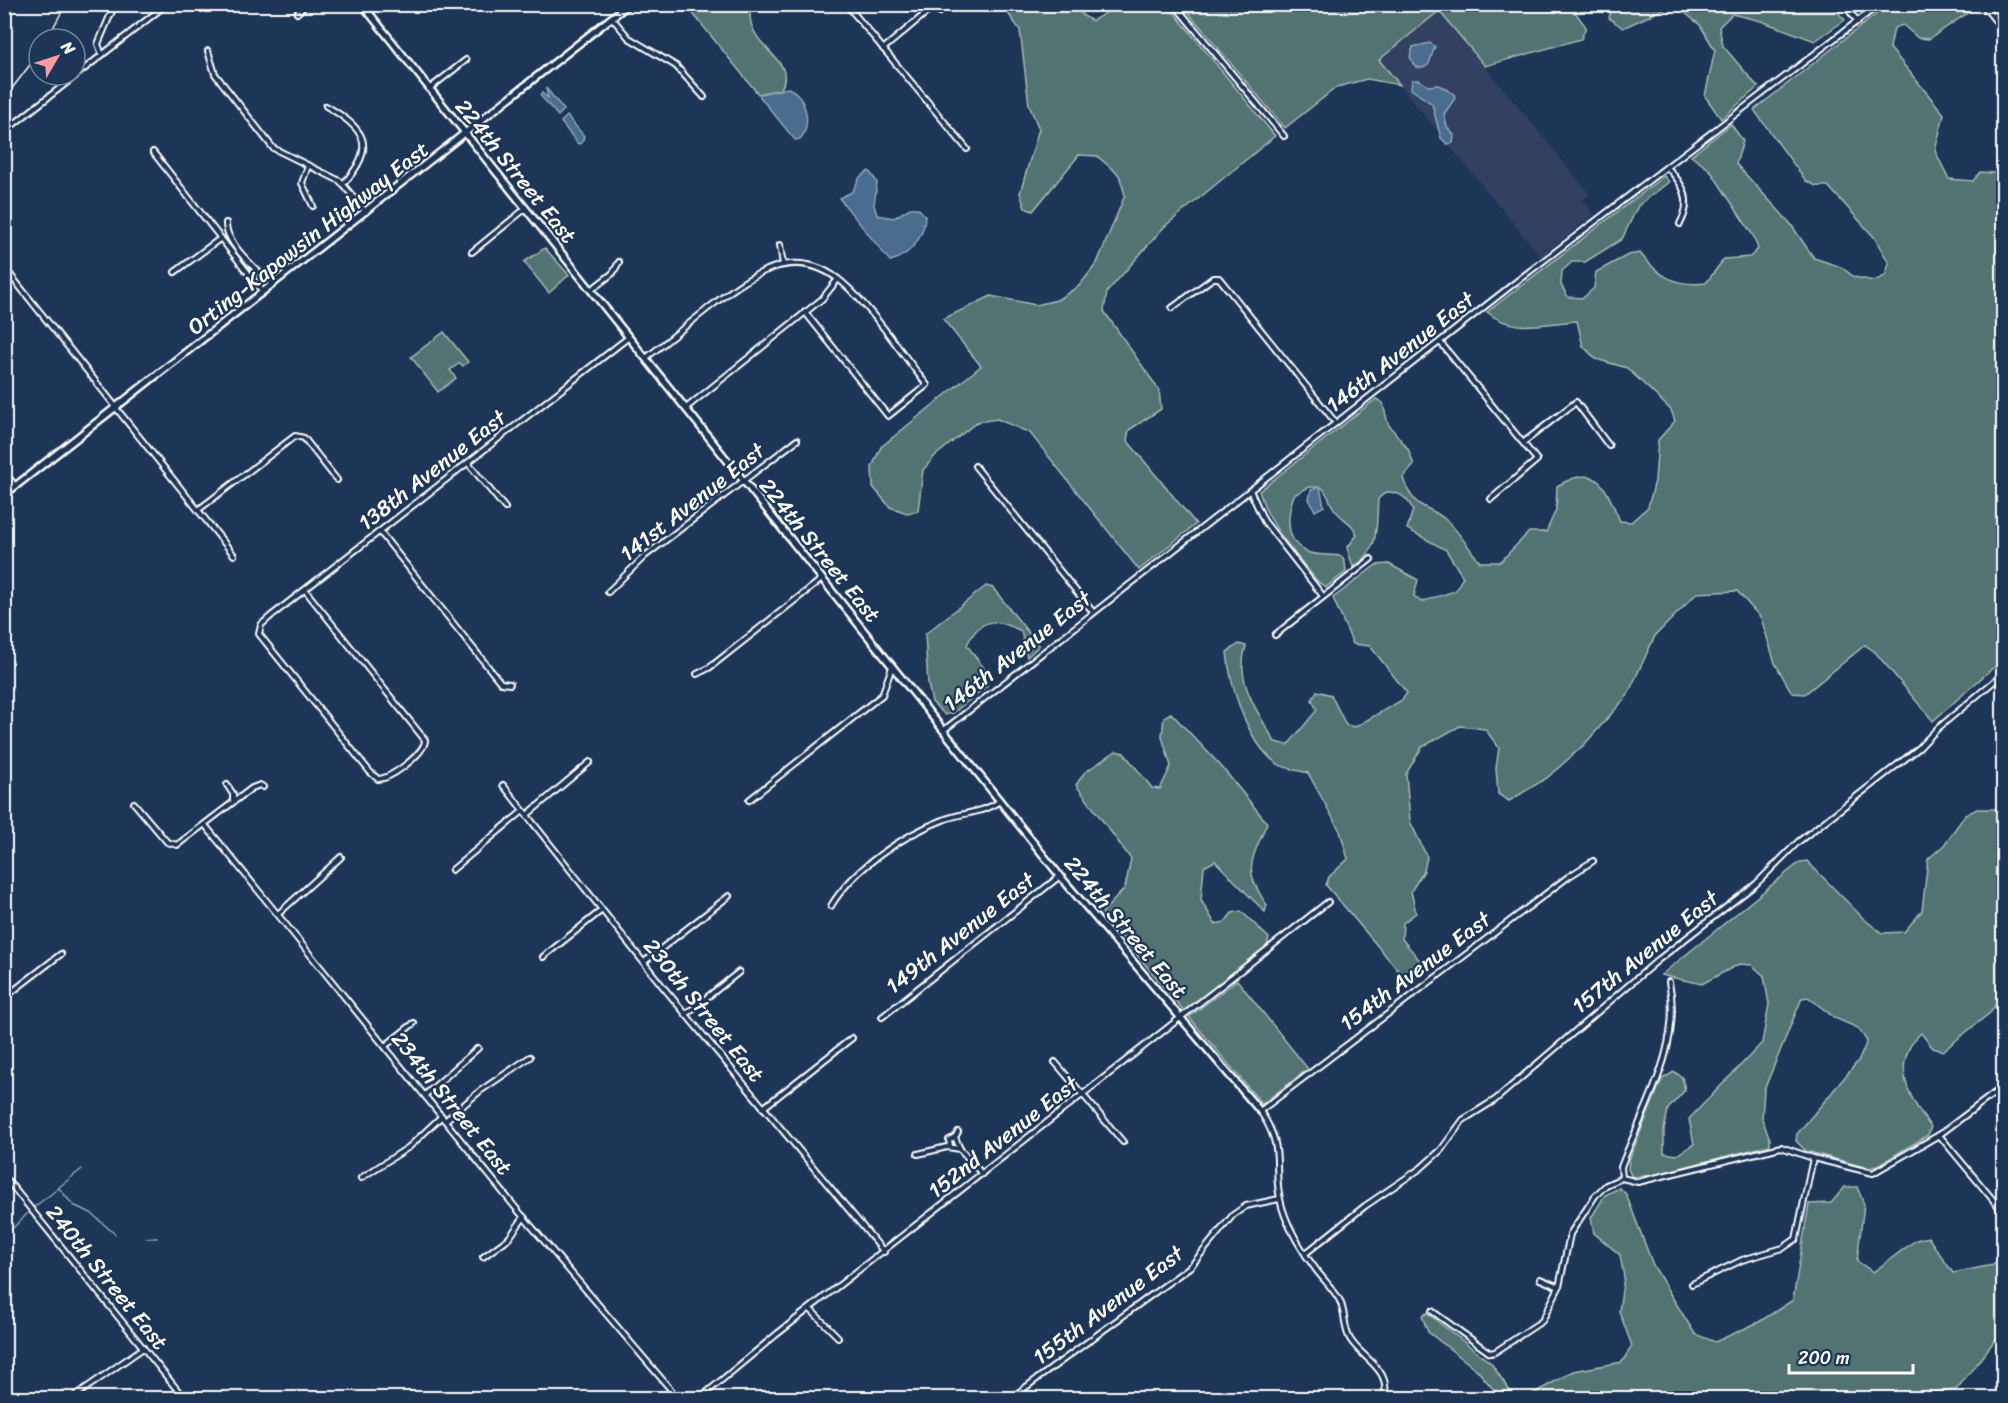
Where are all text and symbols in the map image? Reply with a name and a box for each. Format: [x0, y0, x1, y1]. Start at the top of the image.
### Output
north arrow [27, 27, 87, 87]
text: N [53, 34, 84, 62]
street label: 224th Street East [445, 90, 587, 253]
street label: Orting-Kapowsin Highway East [178, 130, 438, 345]
street label: 146th Avenue East [1317, 280, 1484, 423]
street label: 138th Avenue East [349, 399, 516, 541]
street label: 141st Avenue East [611, 432, 774, 572]
street label: 224th Street East [749, 469, 891, 632]
street label: 146th Avenue East [934, 579, 1101, 722]
street label: 224th Street East [1054, 846, 1198, 1008]
street label: 149th Avenue East [876, 861, 1045, 1004]
street label: 157th Avenue East [1563, 879, 1728, 1024]
street label: 154th Avenue East [1331, 900, 1500, 1041]
street label: 230th Street East [633, 929, 775, 1091]
street label: 234th Street East [381, 1022, 523, 1184]
street label: 152nd Avenue East [919, 1065, 1088, 1209]
street label: 240th Street East [36, 1195, 179, 1359]
street label: 155th Avenue East [1024, 1234, 1193, 1375]
scale bar [1789, 1337, 1914, 1375]
text: 200 m [1798, 1342, 1850, 1374]

